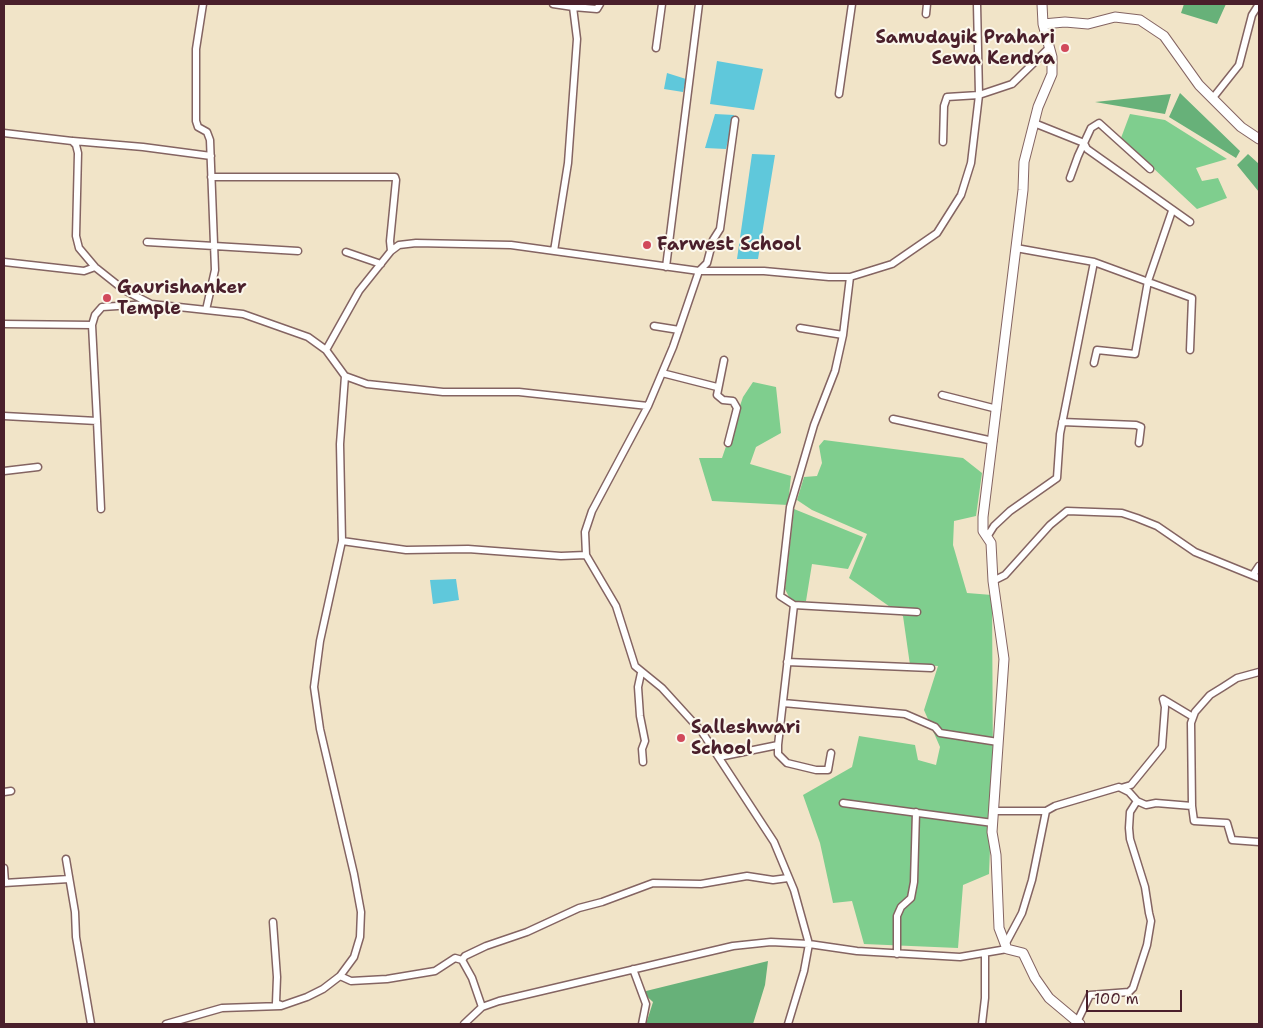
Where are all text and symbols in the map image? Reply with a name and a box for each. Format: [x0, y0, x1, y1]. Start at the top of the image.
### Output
place label: Samudayik Prahari Sewa Kendra [875, 27, 1055, 70]
marker: Samudayik Prahari Sewa Kendra [1059, 42, 1071, 54]
place label: Farwest School [657, 234, 801, 256]
marker: Farwest School [641, 239, 653, 251]
place label: Gaurishanker Temple [117, 277, 247, 320]
marker: Gaurishanker Temple [101, 292, 113, 304]
place label: Salleshwari School [691, 717, 801, 760]
marker: Salleshwari School [675, 732, 687, 744]
scale bar [1088, 980, 1184, 1012]
text: 100 m [1094, 989, 1139, 1009]

